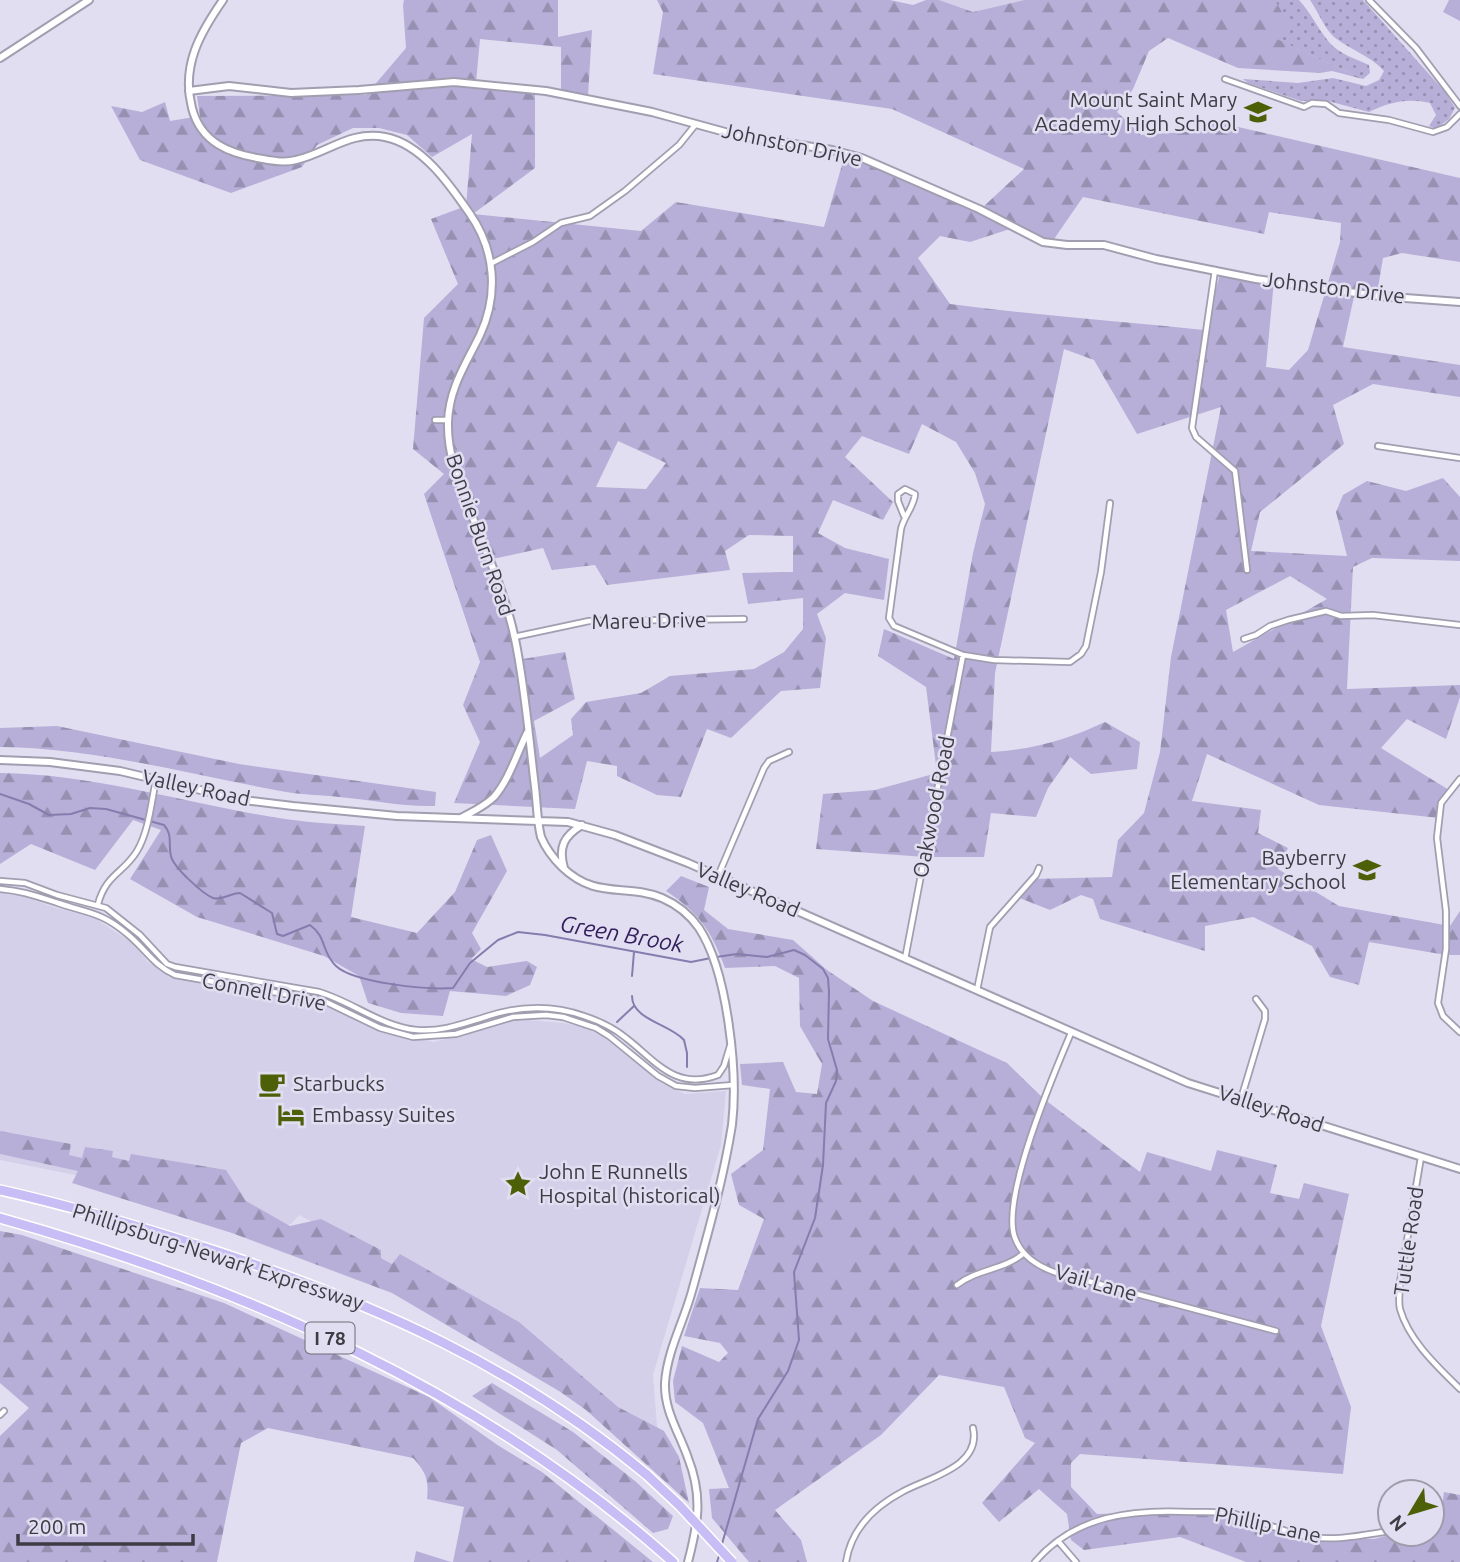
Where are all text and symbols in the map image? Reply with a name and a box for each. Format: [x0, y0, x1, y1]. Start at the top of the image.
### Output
place label: Mount Saint Mary Academy High School [1034, 87, 1237, 135]
school or university icon: Mount Saint Mary Academy High School [1243, 97, 1273, 127]
street label: Johnston Drive [720, 117, 864, 171]
street label: Johnston Drive [1262, 266, 1406, 308]
street label: Bonnie Burn Road [442, 451, 520, 619]
street label: Mareu Drive [591, 607, 707, 633]
street label: Oakwood Road [907, 734, 959, 880]
street label: Valley Road [140, 764, 252, 810]
place label: Bayberry Elementary School [1170, 845, 1346, 893]
school or university icon: Bayberry Elementary School [1352, 855, 1382, 885]
street label: Valley Road [693, 857, 804, 922]
water label: Green Brook [558, 910, 686, 957]
street label: Connell Drive [200, 967, 328, 1015]
cafe icon: Starbucks [257, 1069, 287, 1099]
place label: Starbucks [293, 1071, 385, 1095]
street label: Valley Road [1215, 1080, 1327, 1136]
hotel icon: Embassy Suites [276, 1100, 306, 1130]
place label: Embassy Suites [312, 1102, 455, 1126]
place label: John E Runnells Hospital (historical) [539, 1159, 721, 1207]
place icon: John E Runnells Hospital (historical) [503, 1169, 533, 1199]
street label: Tuttle Road [1388, 1185, 1428, 1297]
street label: Phillipsburg-Newark Expressway [70, 1198, 367, 1314]
street label: Vail Lane [1052, 1259, 1140, 1305]
road number: I 78 [306, 1322, 354, 1354]
north arrow [1376, 1478, 1446, 1548]
street label: Phillip Lane [1213, 1501, 1323, 1547]
scale bar [18, 1502, 192, 1546]
text: N [1385, 1511, 1411, 1536]
text: 200 m [28, 1514, 86, 1538]

